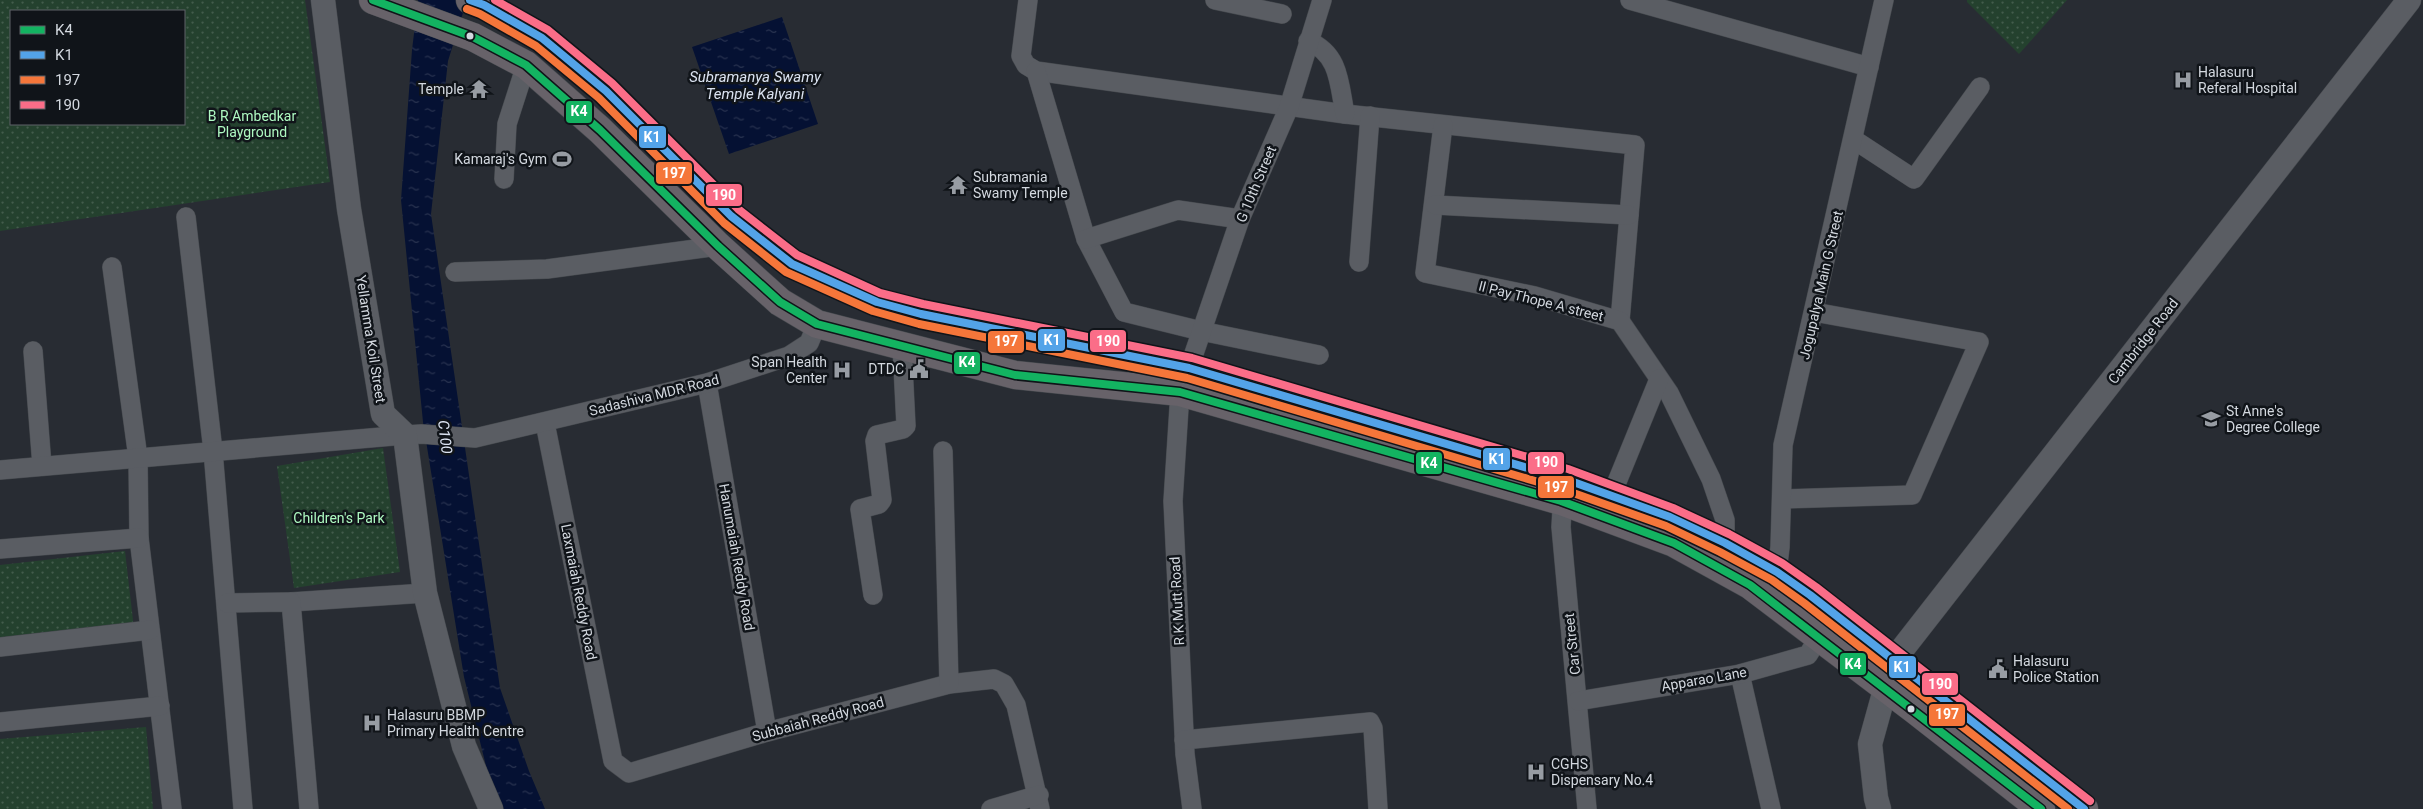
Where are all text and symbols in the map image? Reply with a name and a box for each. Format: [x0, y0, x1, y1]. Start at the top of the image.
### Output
legend [10, 10, 185, 125]
text: K4 [55, 21, 73, 39]
unlabelled marker [465, 31, 475, 41]
text: K1 [55, 46, 73, 64]
place label: Halasuru Referal Hospital [2198, 64, 2297, 96]
water label: Subramanya Swamy Temple Kalyani [689, 68, 822, 103]
hospital icon: Halasuru Referal Hospital [2172, 69, 2194, 91]
text: 197 [55, 71, 80, 89]
temple icon: Temple [468, 78, 490, 100]
place label: Temple [418, 81, 464, 97]
text: 190 [55, 96, 80, 114]
line badge: K4 [565, 100, 593, 124]
text: K4 [571, 103, 587, 119]
park label: B R Ambedkar Playground [208, 108, 296, 140]
line badge: K1 [638, 125, 667, 149]
text: K1 [644, 129, 660, 145]
street label: G 10th Street [1233, 143, 1279, 225]
sports icon: Kamaraj's Gym [551, 148, 573, 170]
place label: Kamaraj's Gym [454, 151, 547, 167]
line badge: 197 [655, 161, 693, 185]
text: 197 [662, 165, 686, 181]
place label: Subramania Swamy Temple [973, 169, 1068, 201]
temple icon: Subramania Swamy Temple [947, 174, 969, 196]
line badge: 190 [705, 183, 743, 207]
text: 190 [712, 187, 736, 203]
street label: Jogupalya Main G Street [1796, 209, 1846, 361]
street label: Yellamma Koil Street [353, 274, 389, 404]
street label: Il Pay Thope A street [1477, 278, 1605, 324]
street label: Cambridge Road [2105, 295, 2181, 387]
line badge: K1 [1037, 328, 1066, 352]
line badge: 190 [1089, 329, 1127, 353]
line badge: 197 [987, 330, 1025, 354]
text: K1 [1044, 332, 1060, 348]
text: 197 [994, 333, 1018, 349]
text: 190 [1096, 333, 1120, 349]
line badge: K4 [953, 351, 981, 375]
place label: Span Health Center [751, 354, 827, 386]
text: K4 [959, 354, 975, 370]
public building icon: DTDC [908, 358, 930, 380]
hospital icon: Span Health Center [831, 359, 853, 381]
place label: DTDC [868, 361, 904, 377]
street label: Sadashiva MDR Road [587, 371, 721, 419]
place label: St Anne's Degree College [2226, 403, 2320, 435]
school or university icon: St Anne's Degree College [2200, 408, 2222, 430]
water label: C100 [434, 419, 456, 455]
line badge: K1 [1482, 447, 1511, 471]
line badge: K4 [1415, 451, 1443, 475]
text: K1 [1489, 451, 1505, 467]
line badge: 190 [1527, 451, 1565, 475]
text: 190 [1534, 454, 1558, 470]
text: K4 [1421, 455, 1437, 471]
line badge: 197 [1537, 475, 1575, 499]
text: 197 [1544, 479, 1568, 495]
street label: Hanumaiah Reddy Road [716, 482, 758, 632]
park label: Children's Park [293, 510, 386, 526]
street label: Laxmaiah Reddy Road [558, 523, 600, 661]
street label: R K Mutt Road [1167, 556, 1187, 646]
street label: Car Street [1561, 612, 1583, 676]
line badge: K4 [1839, 652, 1867, 676]
place label: Halasuru Police Station [2013, 653, 2099, 685]
line badge: K1 [1888, 655, 1917, 679]
text: K4 [1845, 656, 1861, 672]
public building icon: Halasuru Police Station [1987, 658, 2009, 680]
text: K1 [1894, 659, 1910, 675]
street label: Apparao Lane [1660, 664, 1748, 694]
line badge: 190 [1921, 672, 1959, 696]
text: 190 [1928, 676, 1952, 692]
street label: Subbaiah Reddy Road [750, 694, 886, 744]
line badge: 197 [1928, 703, 1966, 727]
unlabelled marker [1906, 704, 1916, 714]
text: 197 [1935, 706, 1959, 722]
place label: Halasuru BBMP Primary Health Centre [387, 707, 524, 739]
hospital icon: Halasuru BBMP Primary Health Centre [361, 712, 383, 734]
place label: CGHS Dispensary No.4 [1551, 756, 1653, 788]
hospital icon: CGHS Dispensary No.4 [1525, 761, 1547, 783]

